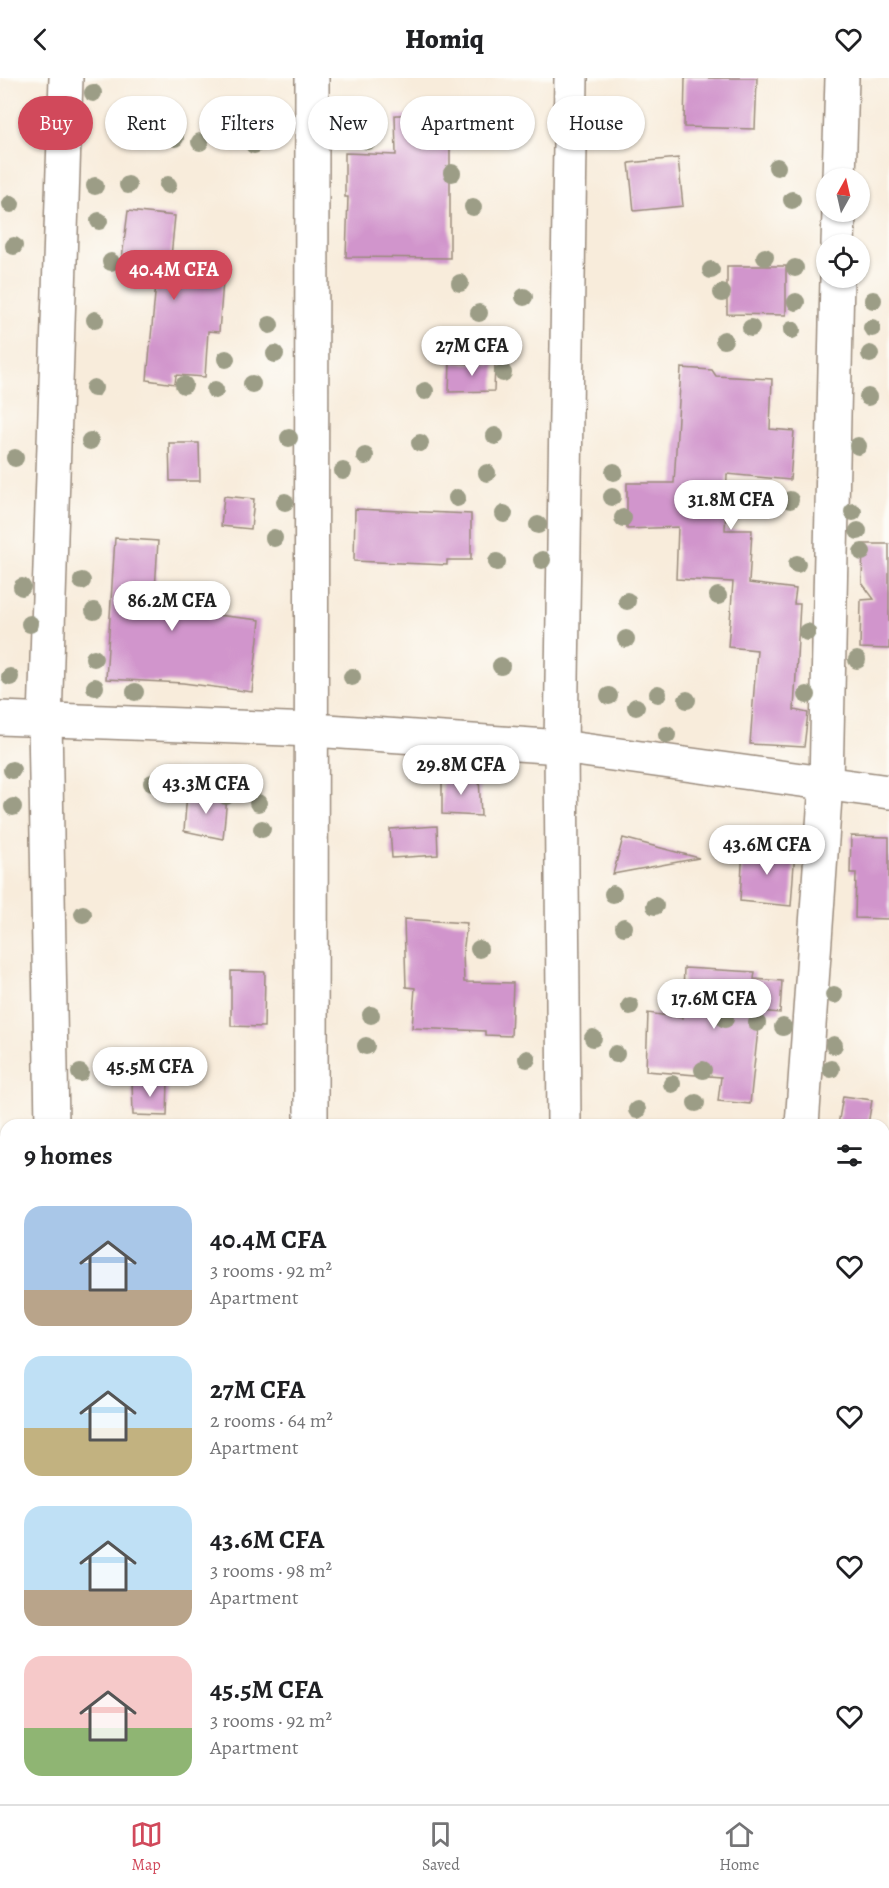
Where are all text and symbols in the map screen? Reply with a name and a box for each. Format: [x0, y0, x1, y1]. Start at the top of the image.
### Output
text: Homiq [405, 21, 484, 57]
icon: back [24, 23, 57, 56]
icon: heart [832, 23, 865, 56]
chip: Buy [18, 96, 93, 150]
chip: Rent [105, 96, 187, 150]
chip: Filters [199, 96, 296, 150]
chip: New [308, 96, 388, 150]
chip: Apartment [400, 96, 535, 150]
chip: House [547, 96, 645, 150]
north arrow [816, 168, 870, 222]
map controls [816, 168, 870, 288]
button: locate [816, 234, 870, 288]
pin: 40.4M CFA [105, 250, 243, 301]
text: 40.4M CFA [129, 256, 219, 283]
pin: 27M CFA [417, 326, 527, 377]
text: 27M CFA [435, 332, 509, 359]
pin: 31.8M CFA [662, 480, 800, 531]
text: 31.8M CFA [688, 486, 774, 513]
pin: 86.2M CFA [103, 581, 241, 632]
text: 86.2M CFA [127, 587, 217, 614]
pin: 29.8M CFA [392, 745, 530, 796]
text: 29.8M CFA [416, 751, 506, 778]
pin: 43.3M CFA [137, 764, 275, 815]
text: 43.3M CFA [162, 770, 250, 797]
pin: 43.6M CFA [698, 825, 836, 876]
text: 43.6M CFA [723, 831, 811, 858]
pin: 17.6M CFA [645, 979, 783, 1030]
text: 17.6M CFA [671, 985, 757, 1012]
pin: 45.5M CFA [81, 1047, 219, 1098]
text: 45.5M CFA [107, 1053, 194, 1080]
text: 9 homes [24, 1138, 113, 1173]
icon: filters [833, 1139, 866, 1172]
text: 40.4M CFA [210, 1222, 326, 1257]
icon: home [72, 1230, 144, 1302]
icon: heart [833, 1250, 866, 1283]
text: 3 rooms · 92 m² [210, 1257, 332, 1284]
text: Apartment [210, 1284, 299, 1311]
text: 27M CFA [210, 1372, 305, 1407]
icon: home [72, 1380, 144, 1452]
icon: heart [833, 1400, 866, 1433]
text: 2 rooms · 64 m² [210, 1407, 333, 1434]
text: Apartment [210, 1434, 299, 1461]
text: 43.6M CFA [210, 1522, 324, 1557]
icon: home [72, 1530, 144, 1602]
icon: heart [833, 1550, 866, 1583]
text: 3 rooms · 98 m² [210, 1557, 332, 1584]
text: Apartment [210, 1584, 299, 1611]
text: 45.5M CFA [210, 1672, 323, 1707]
icon: home [72, 1680, 144, 1752]
icon: heart [833, 1700, 866, 1733]
text: 3 rooms · 92 m² [210, 1707, 332, 1734]
text: Apartment [210, 1734, 299, 1761]
tab: Map [130, 1818, 163, 1876]
tab: Saved [422, 1818, 460, 1876]
tab: Home [719, 1818, 759, 1876]

